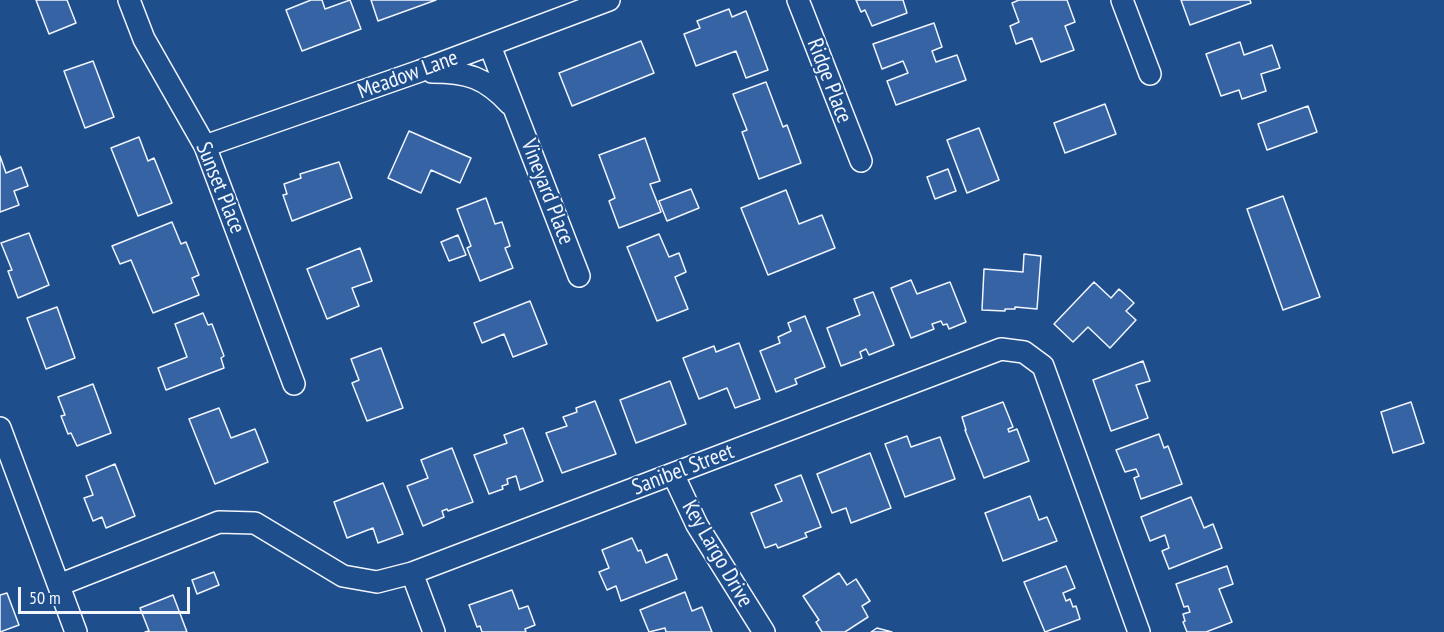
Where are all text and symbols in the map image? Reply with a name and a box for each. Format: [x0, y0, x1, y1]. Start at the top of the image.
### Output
street label: Ridge Place [801, 35, 857, 127]
street label: Meadow Lane [354, 45, 462, 105]
street label: Vineyard Place [515, 135, 579, 249]
street label: Sunset Place [190, 138, 250, 238]
street label: Sanibel Street [629, 439, 737, 501]
street label: Key Largo Drive [676, 496, 758, 612]
scale bar [21, 575, 194, 613]
text: 50 m [29, 586, 61, 609]

